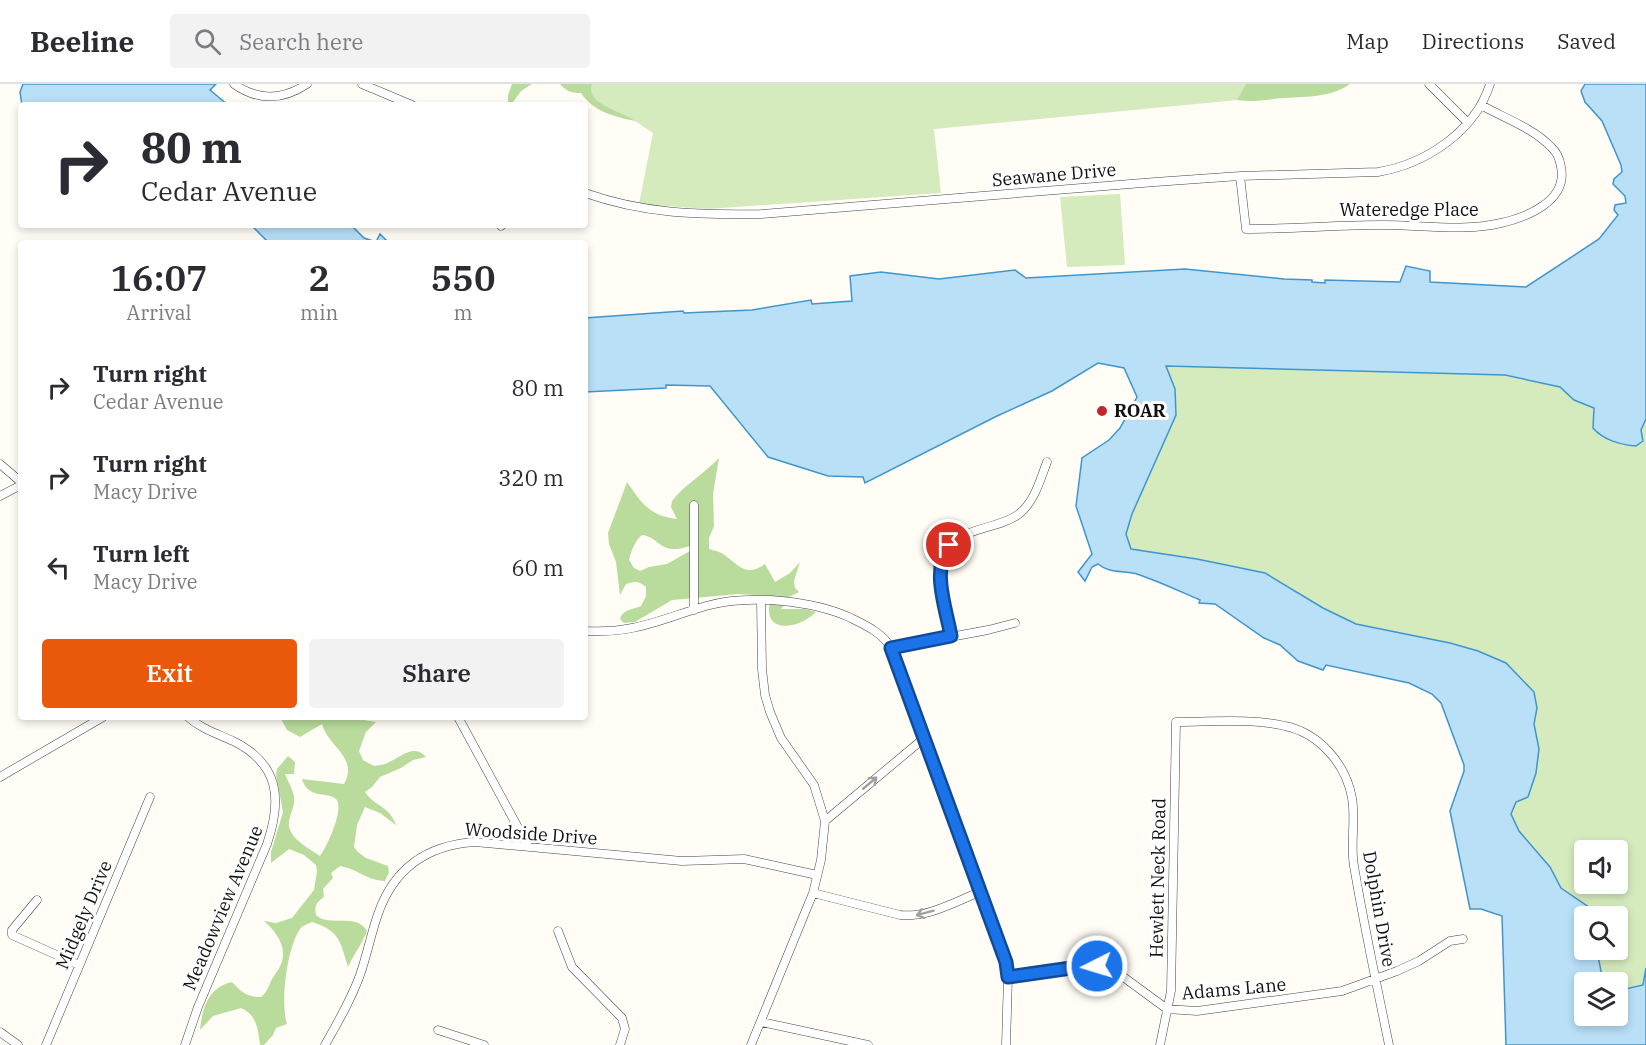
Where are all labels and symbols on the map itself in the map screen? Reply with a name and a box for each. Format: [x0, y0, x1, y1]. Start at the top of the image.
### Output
street label: Seawane Drive [991, 158, 1117, 191]
street label: Wateredge Place [1339, 198, 1479, 221]
place label: ROAR [1114, 399, 1166, 422]
marker: ROAR [1095, 404, 1109, 418]
pin [923, 519, 974, 570]
one-way arrow [862, 777, 878, 790]
street label: Hewlett Neck Road [1145, 798, 1170, 958]
street label: Woodside Drive [464, 817, 598, 850]
street label: Meadowview Avenue [177, 822, 268, 994]
street label: Dolphin Drive [1358, 849, 1401, 969]
street label: Midgely Drive [50, 857, 117, 973]
one-way arrow [916, 908, 935, 919]
position arrow [1065, 934, 1129, 998]
street label: Adams Lane [1181, 972, 1287, 1005]

